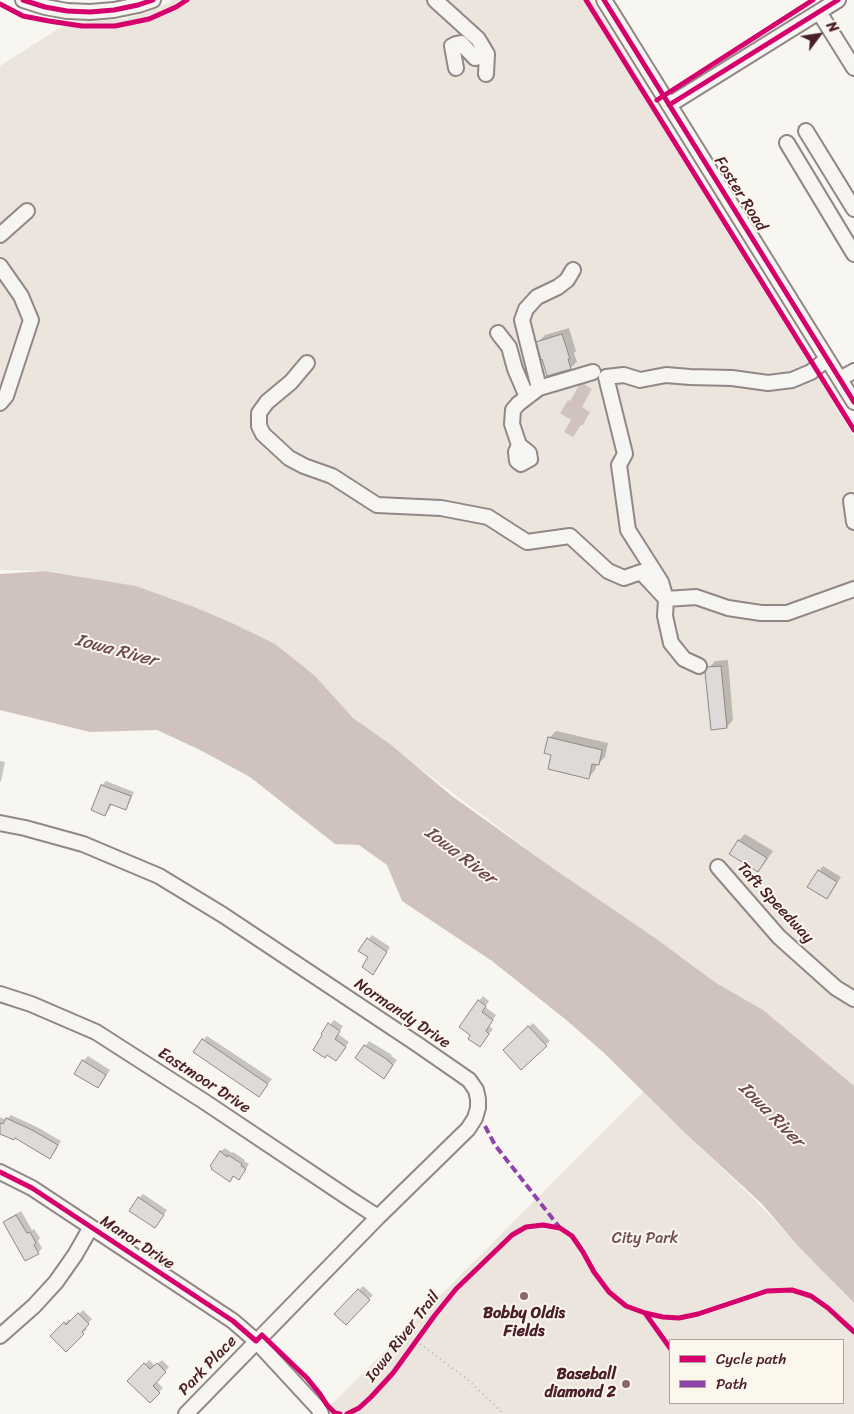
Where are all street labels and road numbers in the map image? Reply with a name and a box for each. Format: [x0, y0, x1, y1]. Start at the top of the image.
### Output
street label: Foster Road [709, 153, 771, 235]
street label: Taft Speedway [733, 858, 817, 948]
street label: Normandy Drive [350, 975, 454, 1053]
street label: Eastmoor Drive [154, 1044, 254, 1118]
street label: Manor Drive [96, 1212, 178, 1274]
street label: Iowa River Trail [362, 1288, 444, 1386]
street label: Park Place [175, 1332, 241, 1400]

